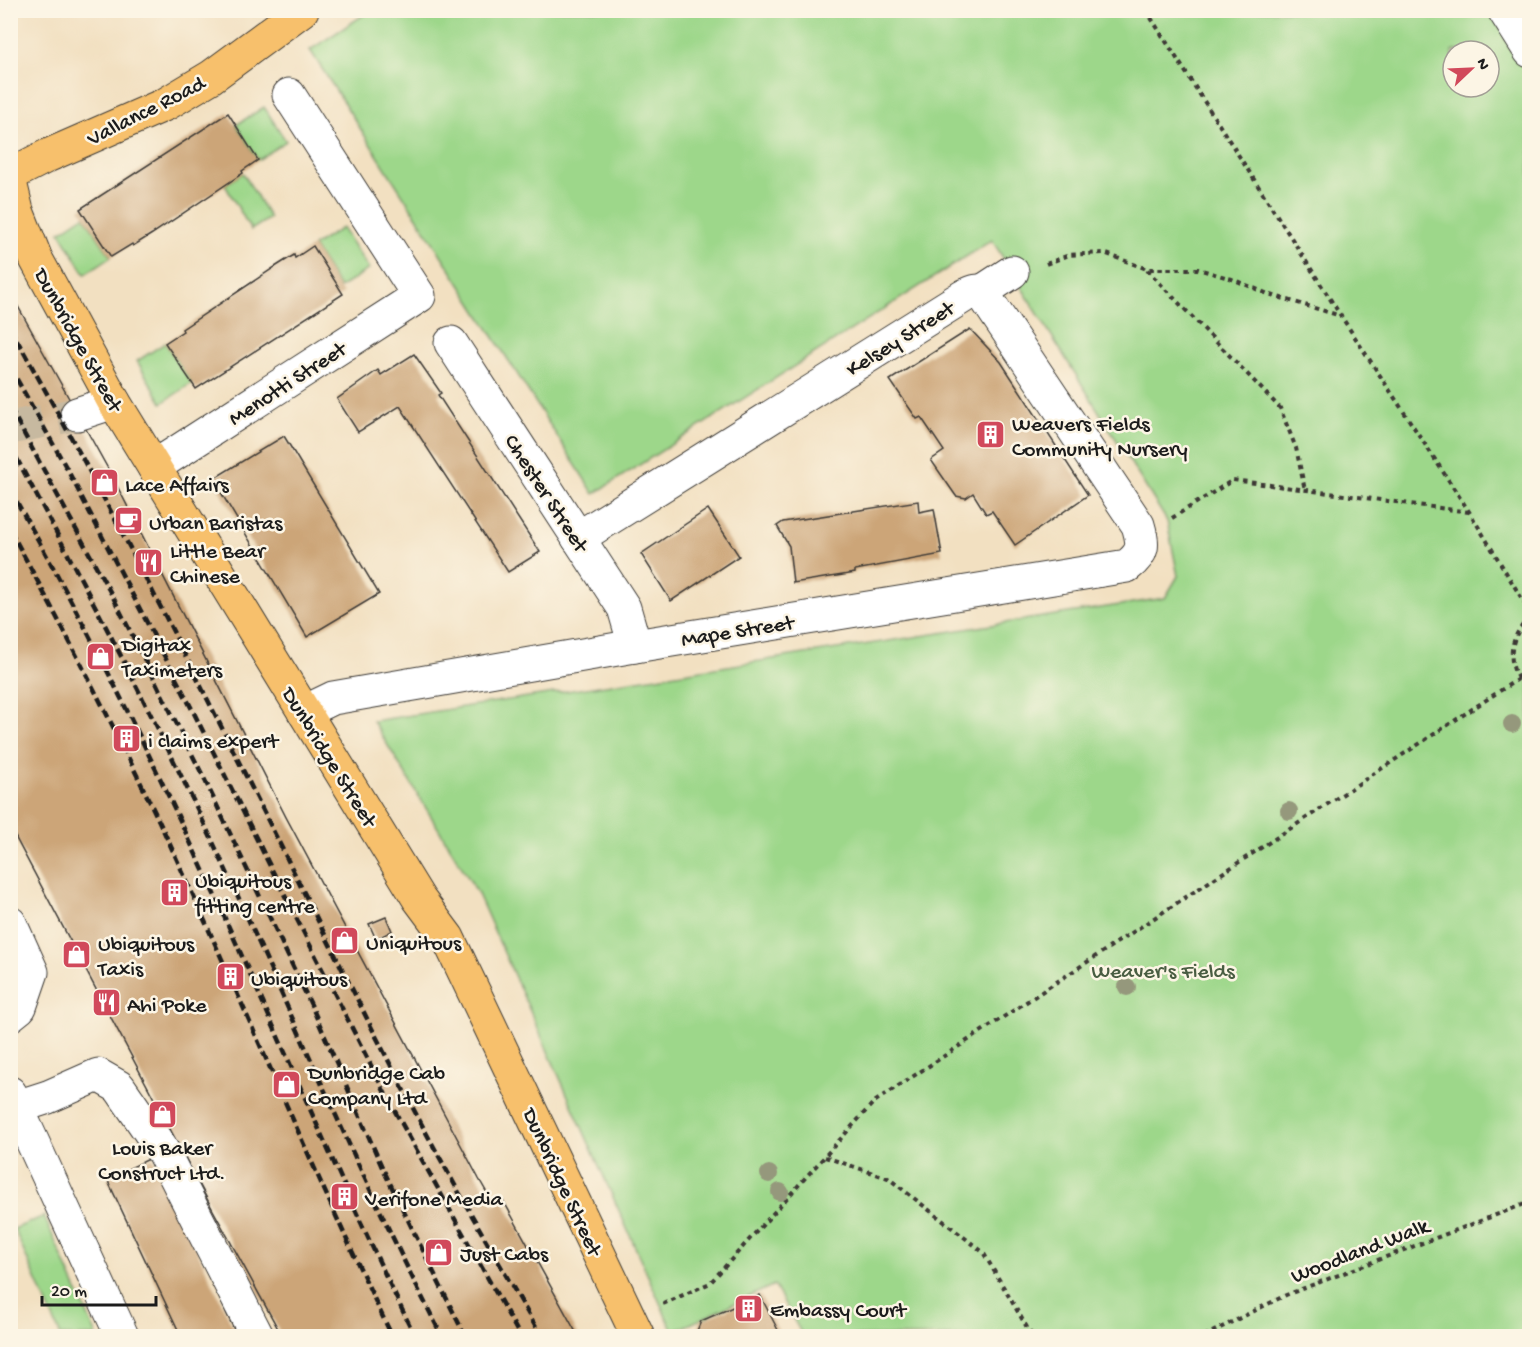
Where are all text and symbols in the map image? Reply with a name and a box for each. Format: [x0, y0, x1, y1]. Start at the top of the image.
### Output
north arrow [1441, 39, 1501, 99]
text: N [1471, 56, 1493, 74]
street label: Vallance Road [83, 71, 212, 154]
street label: Dunbridge Street [25, 263, 128, 419]
street label: Kelsey Street [842, 296, 962, 384]
street label: Menotti Street [224, 337, 354, 433]
place label: Weavers Fields Community Nursery [1012, 413, 1188, 464]
building icon: Weavers Fields Community Nursery [975, 419, 1007, 451]
street label: Chester Street [497, 430, 593, 560]
shop icon: Lace Affairs [88, 467, 120, 499]
place label: Lace Affairs [125, 474, 230, 500]
cafe icon: Urban Baristas [112, 505, 144, 537]
place label: Urban Baristas [149, 512, 283, 538]
place label: Little Bear Chinese [170, 540, 267, 591]
restaurant icon: Little Bear Chinese [133, 546, 165, 578]
street label: Mape Street [680, 611, 798, 655]
place label: Digitax Taximeters [120, 634, 223, 685]
shop icon: Digitax Taximeters [85, 640, 117, 672]
street label: Dunbridge Street [273, 682, 382, 835]
building icon: i claims expert [111, 723, 143, 755]
place label: i claims expert [148, 730, 280, 756]
place label: Ubiquitous fitting centre [194, 870, 315, 921]
building icon: Ubiquitous fitting centre [158, 876, 190, 908]
shop icon: Uniquitous [329, 925, 361, 957]
place label: Uniquitous [366, 932, 462, 958]
place label: Ubiquitous Taxis [96, 933, 195, 984]
shop icon: Ubiquitous Taxis [61, 939, 93, 971]
park label: Weaver's Fields [1091, 960, 1236, 986]
building icon: Ubiquitous [214, 961, 246, 993]
place label: Ubiquitous [251, 968, 348, 994]
restaurant icon: Ahi Poke [90, 987, 122, 1019]
place label: Ahi Poke [127, 994, 207, 1020]
place label: Dunbridge Cab Company Ltd [306, 1062, 445, 1113]
shop icon: Dunbridge Cab Company Ltd [271, 1068, 303, 1100]
shop icon: Louis Baker Construct Ltd. [146, 1098, 178, 1130]
street label: Dunbridge Street [514, 1103, 607, 1262]
place label: Louis Baker Construct Ltd. [98, 1137, 226, 1188]
building icon: Verifone Media [328, 1181, 360, 1213]
place label: Verifone Media [364, 1188, 504, 1214]
street label: Woodland Walk [1288, 1214, 1435, 1291]
shop icon: Just Cabs [423, 1236, 455, 1268]
place label: Just Cabs [460, 1243, 549, 1269]
scale bar [42, 1269, 156, 1307]
text: 20 m [51, 1282, 87, 1303]
building icon: Embassy Court [733, 1292, 765, 1324]
place label: Embassy Court [770, 1299, 908, 1325]

